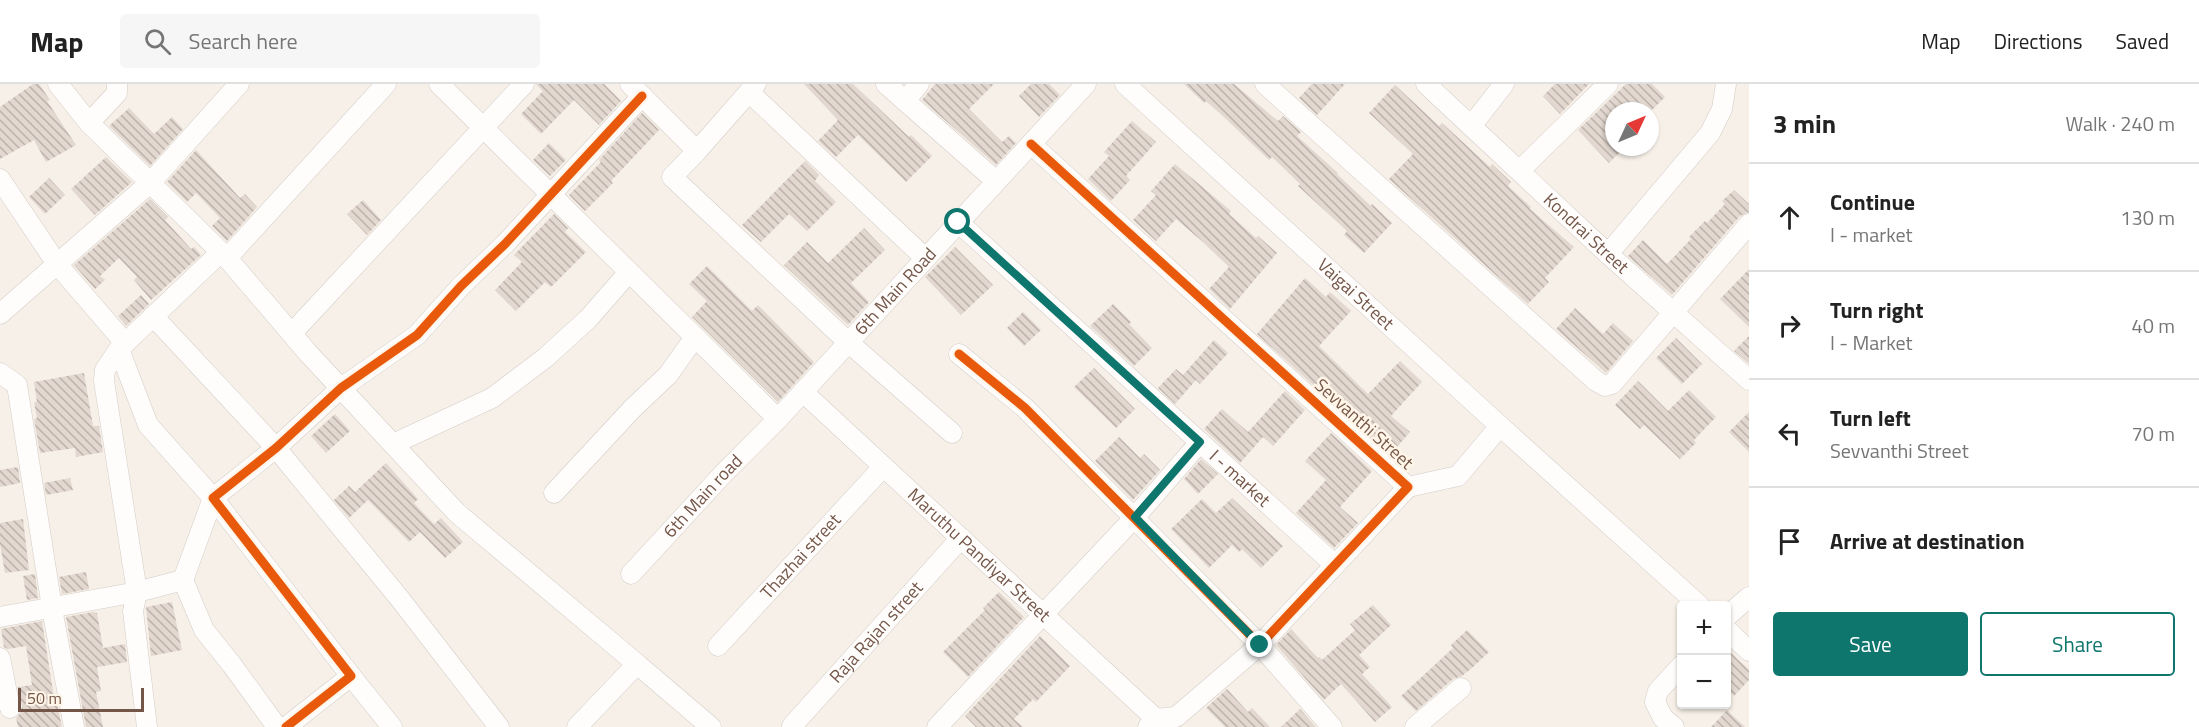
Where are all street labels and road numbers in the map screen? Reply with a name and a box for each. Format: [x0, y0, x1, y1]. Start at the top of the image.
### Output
street label: Kondrai Street [1538, 186, 1636, 280]
street label: 6th Main Road [848, 241, 942, 341]
street label: Vaigai Street [1311, 252, 1401, 337]
street label: Sevvanthi Street [1309, 372, 1420, 476]
street label: I - market [1204, 443, 1277, 513]
street label: 6th Main road [657, 448, 749, 544]
street label: Maruthu Pandiyar Street [902, 481, 1057, 628]
street label: Thazhai street [754, 507, 847, 605]
street label: Raja Rajan street [823, 574, 929, 689]

